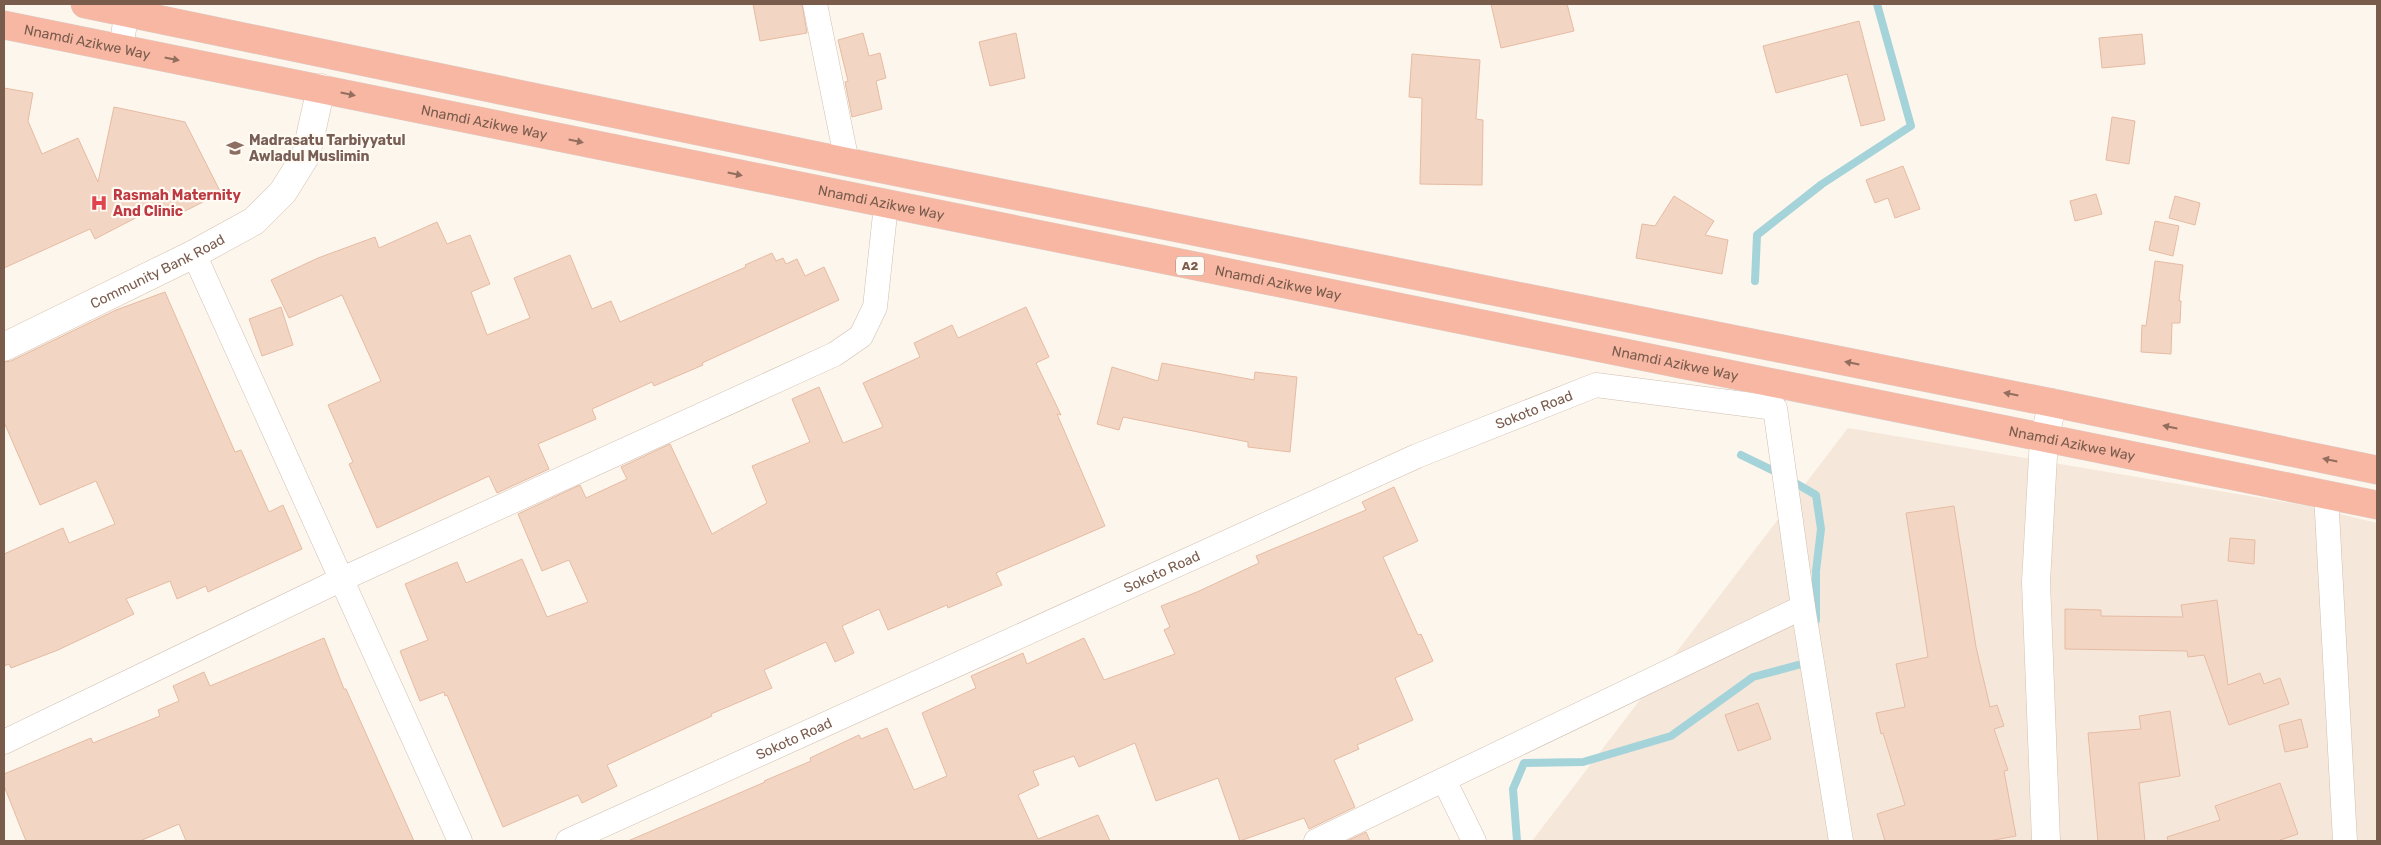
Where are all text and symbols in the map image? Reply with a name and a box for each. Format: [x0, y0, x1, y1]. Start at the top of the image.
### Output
street label: Nnamdi Azikwe Way [23, 21, 152, 63]
one-way arrow [164, 55, 180, 63]
one-way arrow [341, 90, 356, 98]
street label: Nnamdi Azikwe Way [420, 101, 549, 143]
place label: Madrasatu Tarbiyyatul Awladul Muslimin [249, 132, 405, 165]
one-way arrow [568, 137, 584, 145]
school or university icon: Madrasatu Tarbiyyatul Awladul Muslimin [225, 138, 245, 158]
one-way arrow [727, 170, 743, 178]
street label: Nnamdi Azikwe Way [816, 181, 946, 224]
place label: Rasmah Maternity And Clinic [113, 187, 241, 220]
hospital icon: Rasmah Maternity And Clinic [89, 193, 109, 213]
street label: Community Bank Road [87, 230, 228, 312]
road number: A2 [1176, 256, 1204, 276]
street label: Nnamdi Azikwe Way [1213, 262, 1343, 304]
street label: Nnamdi Azikwe Way [1610, 342, 1740, 384]
one-way arrow [1843, 358, 1859, 366]
street label: Sokoto Road [1493, 387, 1575, 433]
one-way arrow [2003, 390, 2019, 398]
street label: Nnamdi Azikwe Way [2007, 422, 2137, 464]
one-way arrow [2163, 423, 2178, 431]
one-way arrow [2322, 456, 2337, 464]
street label: Sokoto Road [1121, 547, 1203, 596]
street label: Sokoto Road [753, 714, 835, 763]

